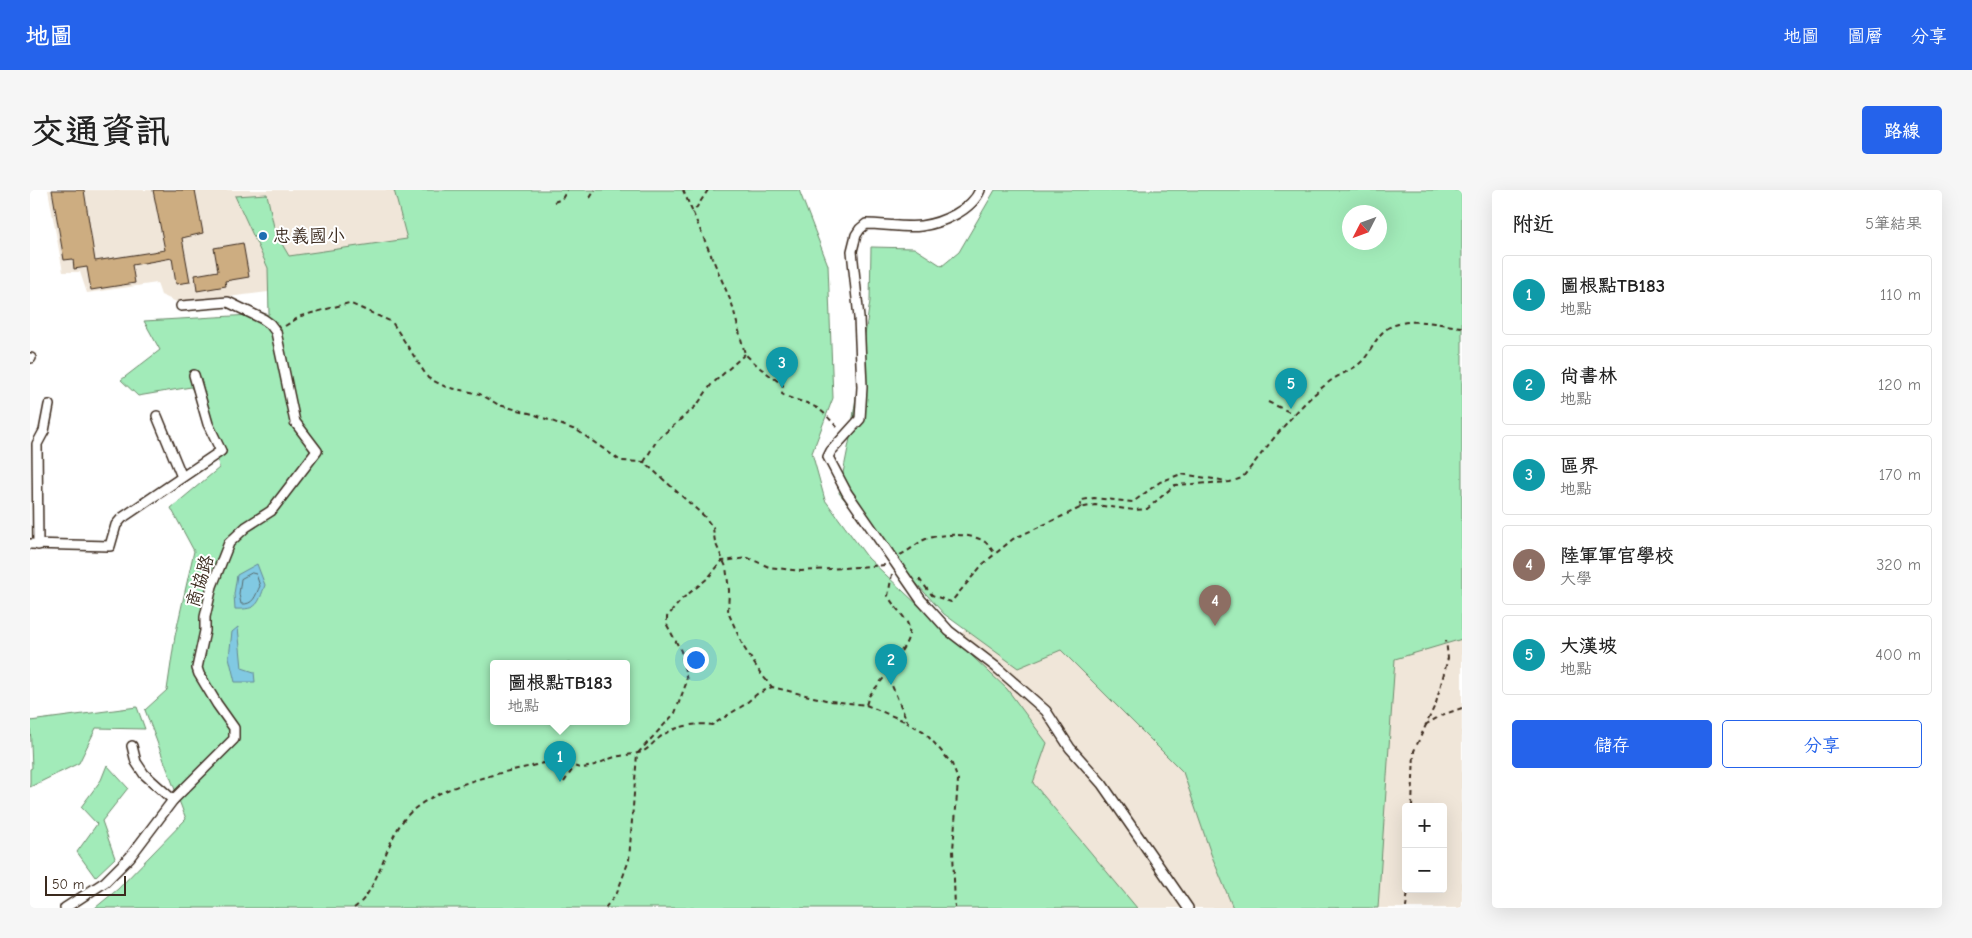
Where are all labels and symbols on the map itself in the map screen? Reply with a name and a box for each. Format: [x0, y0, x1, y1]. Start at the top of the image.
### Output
north arrow [1342, 205, 1387, 250]
place label: 忠義國小 [273, 226, 345, 247]
marker: 忠義國小 [257, 230, 269, 242]
pin: 3 [766, 347, 798, 388]
pin: 5 [1275, 368, 1307, 409]
street label: 商協路 [183, 552, 218, 610]
pin: 4 [1199, 585, 1231, 626]
pin: 2 [875, 644, 907, 685]
your location [683, 647, 709, 673]
pin: 1 [544, 741, 576, 782]
scale bar [45, 873, 126, 896]

